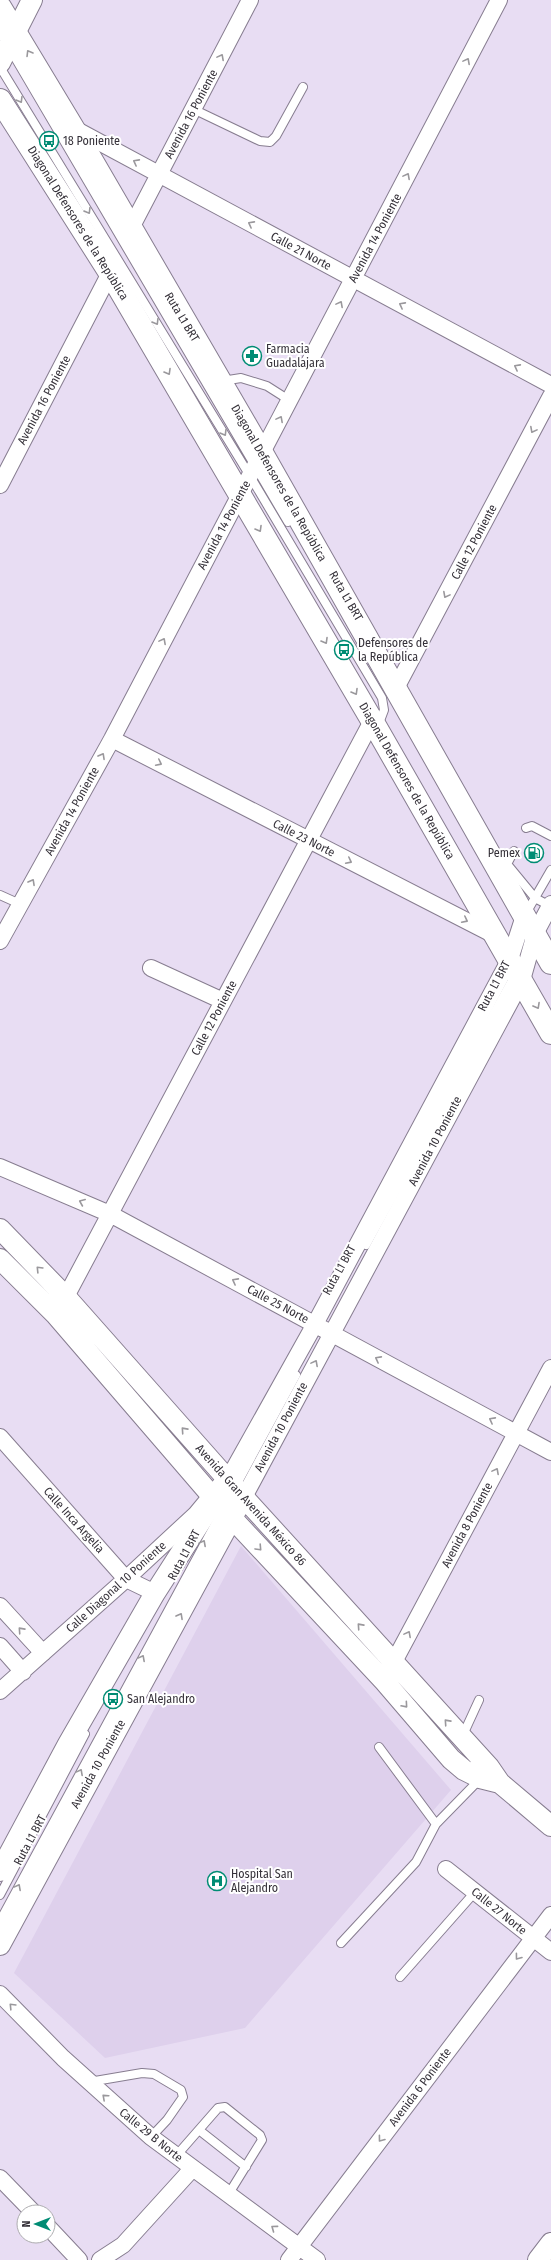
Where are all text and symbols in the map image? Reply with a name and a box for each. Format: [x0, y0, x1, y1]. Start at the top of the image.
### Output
one-way arrow [26, 50, 33, 57]
one-way arrow [216, 54, 223, 61]
one-way arrow [462, 58, 470, 65]
street label: Avenida 16 Poniente [162, 67, 220, 161]
one-way arrow [16, 96, 23, 103]
bus stop icon: 18 Poniente [38, 130, 60, 152]
place label: 18 Poniente [63, 134, 120, 148]
street label: Diagonal Defensores de la República [25, 143, 131, 303]
one-way arrow [133, 159, 141, 167]
one-way arrow [402, 173, 410, 180]
street label: Avenida 14 Poniente [346, 191, 404, 285]
one-way arrow [83, 207, 91, 214]
one-way arrow [248, 221, 255, 228]
street label: Calle 21 Norte [268, 229, 334, 273]
street label: Ruta L1 BRT [162, 290, 202, 345]
one-way arrow [335, 301, 343, 308]
one-way arrow [399, 302, 406, 310]
one-way arrow [151, 318, 159, 325]
place label: Farmacia Guadalajara [266, 342, 325, 370]
pharmacy icon: Farmacia Guadalajara [241, 345, 263, 367]
street label: Avenida 16 Poniente [15, 353, 73, 447]
one-way arrow [514, 364, 521, 372]
one-way arrow [163, 368, 170, 375]
street label: Diagonal Defensores de la República [228, 402, 330, 564]
one-way arrow [275, 416, 282, 423]
one-way arrow [530, 426, 537, 433]
one-way arrow [219, 429, 226, 436]
street label: Avenida 14 Poniente [195, 478, 253, 572]
street label: Calle 12 Poniente [448, 502, 500, 582]
one-way arrow [255, 524, 262, 532]
street label: Ruta L1 BRT [326, 569, 366, 624]
one-way arrow [443, 590, 450, 598]
place label: Defensores de la República [358, 636, 428, 664]
one-way arrow [321, 637, 328, 644]
one-way arrow [158, 638, 166, 645]
bus stop icon: Defensores de la República [333, 639, 355, 661]
one-way arrow [350, 688, 357, 695]
street label: Diagonal Defensores de la República [356, 700, 458, 862]
one-way arrow [98, 753, 105, 760]
one-way arrow [155, 758, 162, 766]
street label: Avenida 14 Poniente [42, 764, 102, 858]
street label: Calle 23 Norte [271, 816, 337, 860]
fuel station icon: Pemex [523, 842, 545, 864]
place label: Pemex [488, 846, 521, 860]
one-way arrow [345, 856, 352, 864]
one-way arrow [28, 879, 35, 886]
one-way arrow [461, 916, 468, 923]
street label: Ruta L1 BRT [475, 958, 513, 1014]
street label: Calle 12 Poniente [188, 978, 240, 1058]
one-way arrow [532, 1002, 539, 1009]
street label: Avenida 10 Poniente [406, 1094, 465, 1188]
one-way arrow [79, 1199, 87, 1207]
street label: Ruta L1 BRT [320, 1242, 359, 1298]
one-way arrow [36, 1266, 44, 1274]
one-way arrow [232, 1279, 239, 1286]
street label: Calle 25 Norte [245, 1282, 311, 1326]
one-way arrow [374, 1356, 382, 1363]
one-way arrow [310, 1360, 317, 1368]
street label: Avenida 10 Poniente [252, 1380, 311, 1474]
one-way arrow [489, 1417, 496, 1425]
one-way arrow [182, 1428, 189, 1435]
street label: Avenida Gran Avenida México 86 [193, 1441, 309, 1569]
one-way arrow [491, 1468, 499, 1475]
street label: Avenida 8 Poniente [439, 1480, 495, 1570]
street label: Calle Inca Argelia [41, 1484, 107, 1556]
street label: Ruta L1 BRT [165, 1527, 203, 1583]
street label: Calle Diagonal 10 Poniente [63, 1538, 169, 1636]
one-way arrow [199, 1540, 206, 1547]
one-way arrow [255, 1543, 262, 1551]
one-way arrow [175, 1612, 182, 1620]
one-way arrow [357, 1623, 364, 1630]
one-way arrow [19, 1627, 26, 1634]
one-way arrow [403, 1631, 410, 1639]
one-way arrow [137, 1654, 144, 1662]
bus stop icon: San Alejandro [102, 1688, 124, 1710]
place label: San Alejandro [127, 1692, 195, 1706]
one-way arrow [400, 1700, 407, 1708]
street label: Avenida 10 Poniente [68, 1717, 128, 1811]
one-way arrow [444, 1719, 452, 1727]
one-way arrow [75, 1769, 83, 1776]
street label: Ruta L1 BRT [11, 1812, 49, 1868]
place label: Hospital San Alejandro [231, 1867, 293, 1895]
hospital icon: Hospital San Alejandro [206, 1870, 228, 1892]
one-way arrow [14, 1883, 21, 1891]
street label: Calle 27 Norte [469, 1884, 530, 1938]
one-way arrow [516, 1953, 523, 1960]
one-way arrow [9, 2003, 17, 2011]
street label: Avenida 6 Poniente [386, 2045, 454, 2129]
one-way arrow [102, 2094, 110, 2102]
street label: Calle 29 B Norte [116, 2105, 186, 2165]
one-way arrow [378, 2134, 385, 2141]
north arrow [16, 2204, 56, 2244]
text: N [20, 2221, 33, 2227]
one-way arrow [271, 2225, 278, 2233]

